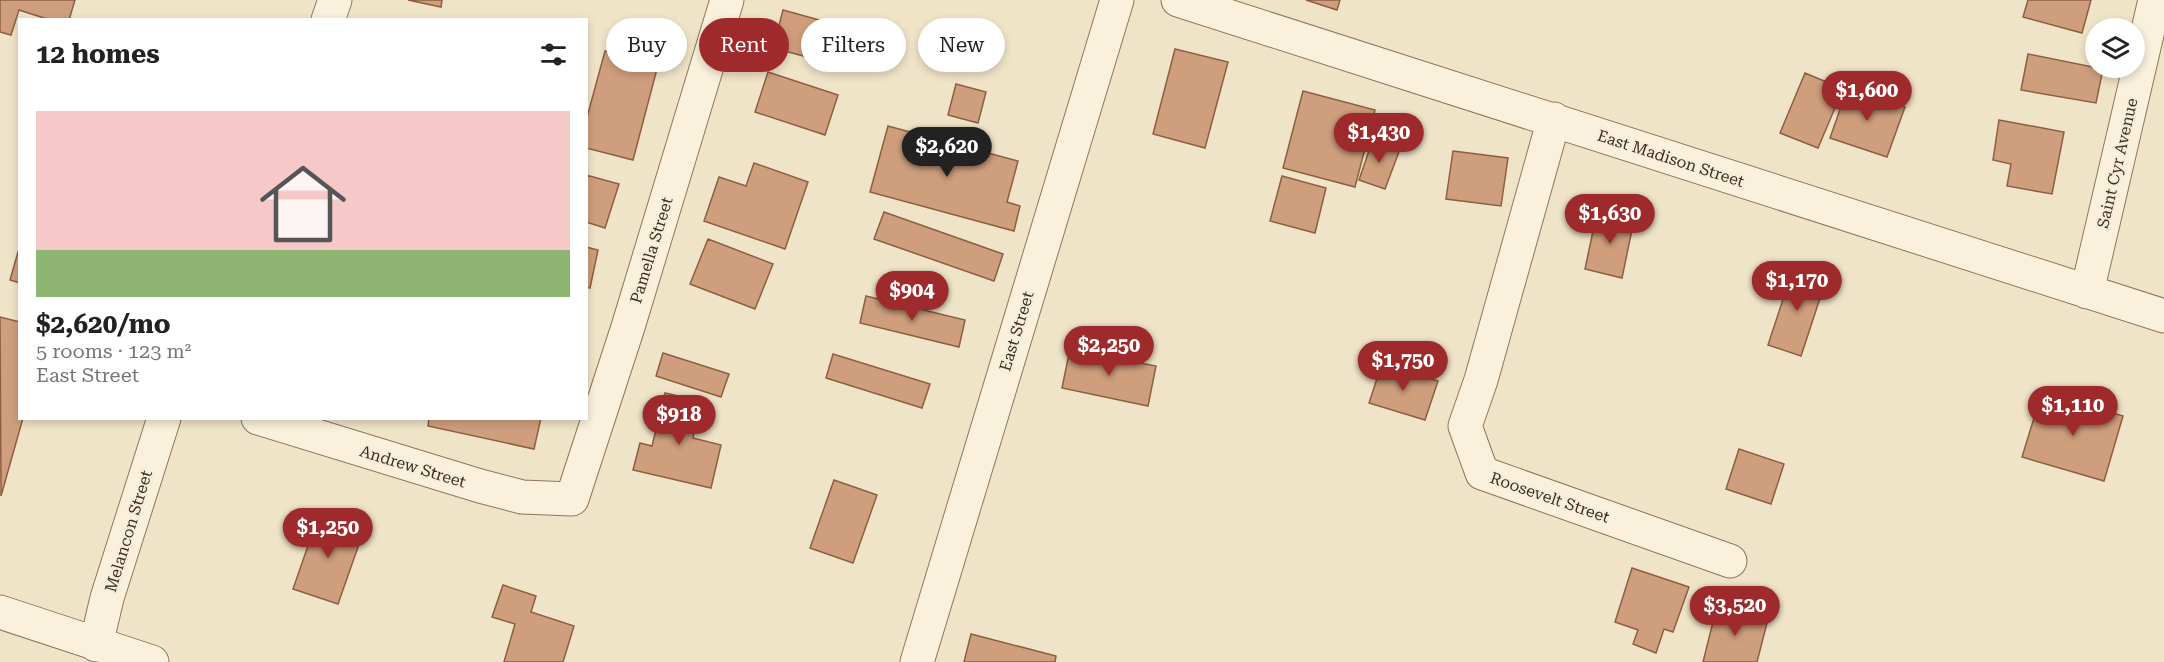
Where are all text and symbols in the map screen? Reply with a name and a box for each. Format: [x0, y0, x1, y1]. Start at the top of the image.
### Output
chip: Buy [606, 18, 687, 72]
chip: Rent [699, 18, 789, 72]
chip: Filters [801, 18, 906, 72]
chip: New [918, 18, 1005, 72]
map controls [2085, 18, 2145, 78]
button: layers [2085, 18, 2145, 78]
icon: filters [537, 38, 570, 71]
text: 12 homes [36, 39, 160, 69]
pin: $1,600 [1818, 71, 1916, 122]
text: $1,600 [1836, 78, 1898, 102]
street label: Saint Cyr Avenue [2093, 96, 2142, 230]
pin: $1,430 [1330, 113, 1428, 164]
text: $1,430 [1348, 120, 1410, 144]
street label: East Madison Street [1595, 126, 1747, 191]
pin: $2,620 [898, 127, 996, 178]
text: $2,620 [916, 134, 978, 158]
icon: home [249, 150, 357, 258]
pin: $1,630 [1561, 194, 1659, 245]
street label: Pamella Street [626, 195, 677, 306]
text: $1,630 [1579, 201, 1641, 225]
pin: $1,170 [1748, 261, 1846, 312]
text: $1,170 [1766, 268, 1828, 292]
pin: $904 [876, 271, 948, 322]
text: $904 [890, 278, 934, 302]
street label: East Street [995, 289, 1038, 373]
text: $2,620/mo [36, 309, 171, 339]
pin: $2,250 [1060, 326, 1158, 377]
text: $2,250 [1078, 333, 1140, 357]
text: 5 rooms · 123 m² [36, 339, 191, 363]
pin: $1,750 [1354, 341, 1452, 392]
text: $1,750 [1372, 348, 1434, 372]
text: East Street [36, 363, 139, 387]
pin: $1,110 [2024, 386, 2122, 437]
text: $1,110 [2042, 393, 2104, 417]
pin: $918 [643, 395, 715, 446]
text: $918 [657, 402, 701, 426]
street label: Andrew Street [357, 441, 468, 492]
street label: Melancon Street [101, 468, 156, 594]
street label: Roosevelt Street [1488, 468, 1612, 527]
pin: $1,250 [279, 508, 377, 559]
text: $1,250 [297, 515, 359, 539]
pin: $3,520 [1686, 586, 1784, 637]
text: $3,520 [1704, 593, 1766, 617]

